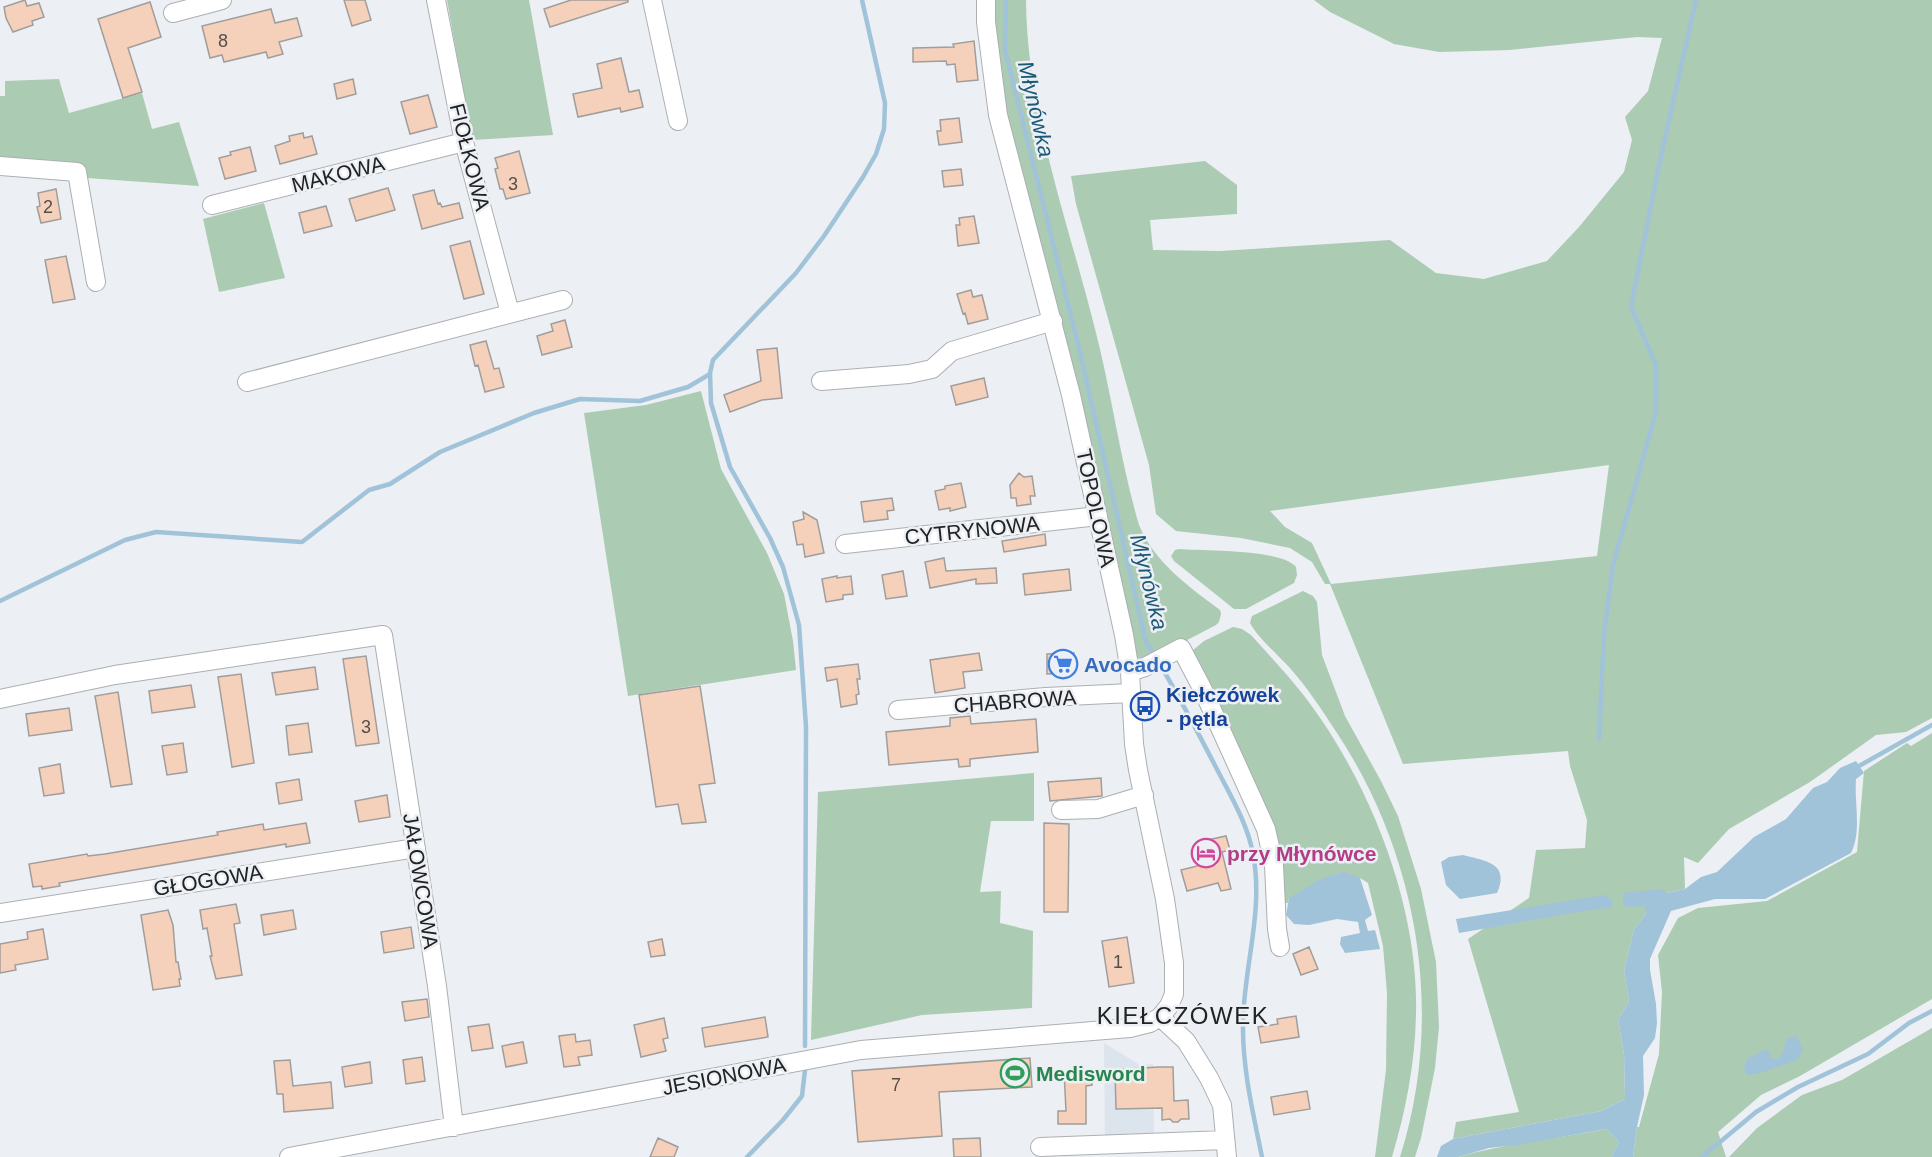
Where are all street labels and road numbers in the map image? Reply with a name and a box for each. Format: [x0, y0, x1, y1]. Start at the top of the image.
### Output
street label: FIOŁKOWA [446, 101, 494, 213]
street label: MAKOWA [289, 151, 387, 197]
street label: TOPOLOWA [1072, 447, 1120, 569]
street label: CYTRYNOWA [903, 511, 1041, 549]
street label: CHABROWA [953, 685, 1077, 717]
street label: JAŁOWCOWA [399, 812, 443, 950]
street label: GŁOGOWA [152, 860, 264, 900]
street label: JESIONOWA [660, 1053, 788, 1099]

